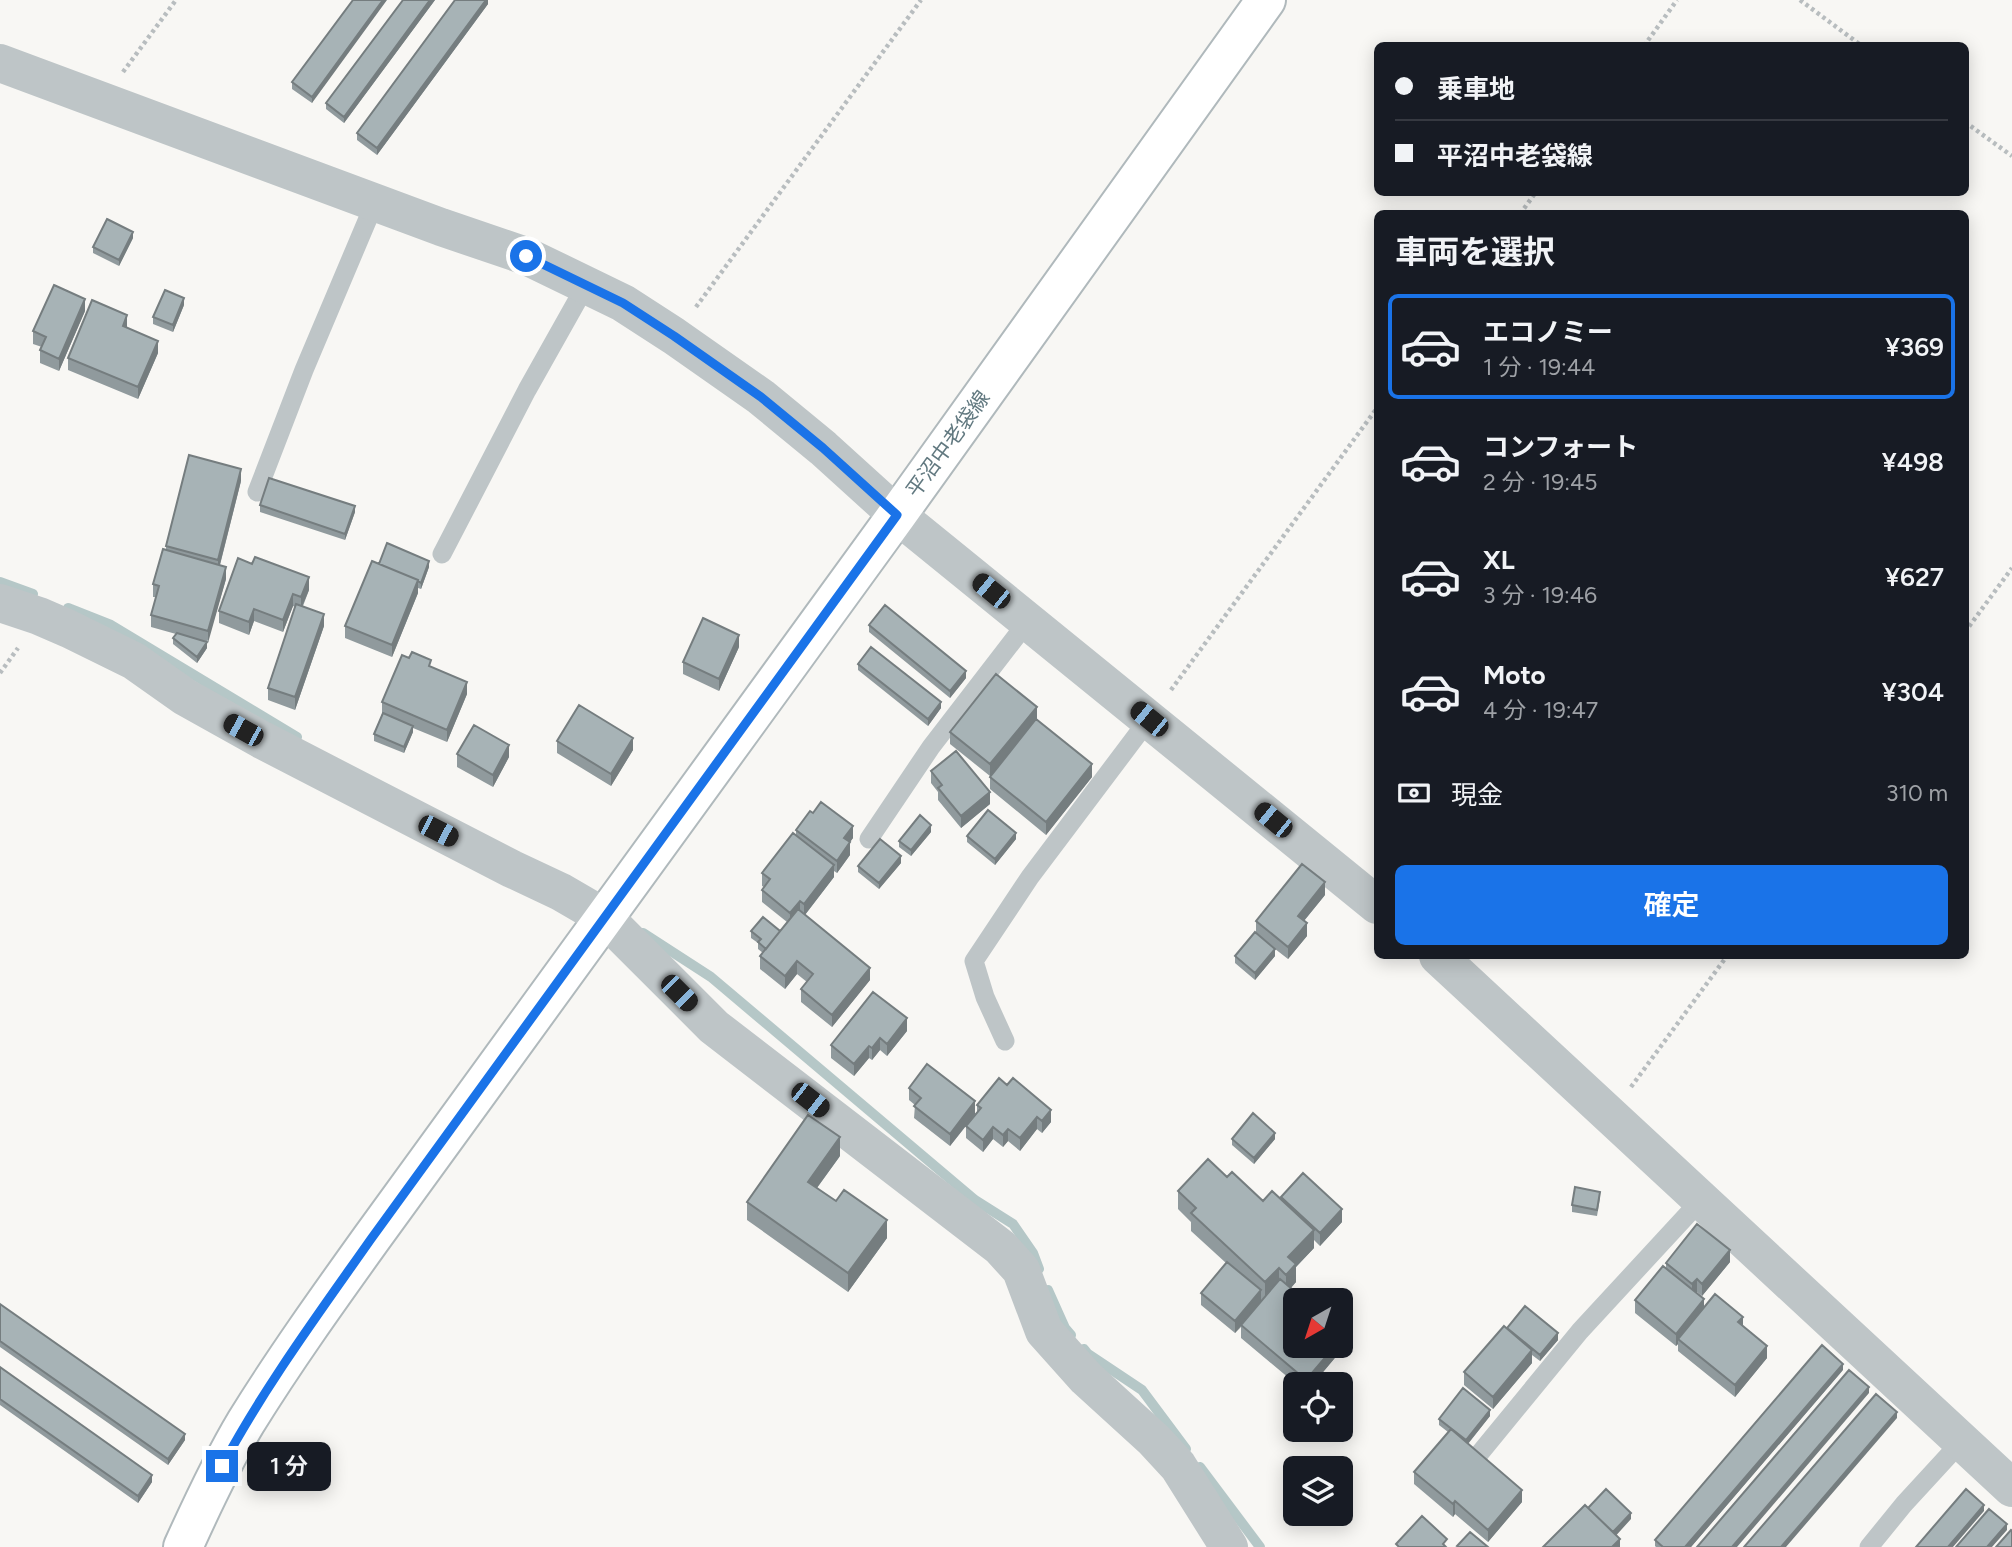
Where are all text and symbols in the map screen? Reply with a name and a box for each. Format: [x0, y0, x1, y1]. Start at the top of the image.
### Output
text: 乗車地 [1437, 73, 1515, 105]
text: 平沼中老袋線 [1437, 140, 1593, 172]
text: 車両を選択 [1395, 233, 1555, 271]
route start [510, 240, 542, 272]
icon: car [1399, 315, 1462, 378]
text: エコノミー [1483, 316, 1613, 348]
text: ¥369 [1885, 331, 1944, 363]
text: 1 分 · 19:44 [1483, 353, 1595, 381]
street label: 平沼中老袋線 [900, 385, 995, 502]
icon: car [1399, 430, 1462, 493]
text: コンフォート [1483, 431, 1638, 463]
text: ¥498 [1882, 446, 1944, 478]
text: 2 分 · 19:45 [1483, 468, 1598, 496]
text: XL [1483, 544, 1515, 576]
icon: car [1399, 545, 1462, 608]
text: ¥627 [1885, 561, 1944, 593]
car [969, 570, 1014, 612]
text: 3 分 · 19:46 [1483, 581, 1597, 609]
text: Moto [1483, 659, 1546, 691]
icon: car [1399, 660, 1462, 723]
text: ¥304 [1882, 676, 1944, 708]
text: 4 分 · 19:47 [1483, 696, 1598, 724]
car [1127, 698, 1172, 740]
car [220, 711, 267, 749]
icon: cash [1395, 774, 1433, 812]
text: 現金 [1451, 779, 1503, 811]
text: 310 m [1886, 779, 1948, 807]
car [1251, 799, 1296, 841]
car [415, 812, 462, 850]
button: 確定 [1395, 865, 1948, 945]
car [657, 971, 702, 1015]
car [787, 1079, 834, 1121]
north arrow [1283, 1288, 1353, 1358]
map controls [1283, 1288, 1353, 1526]
button: locate [1283, 1372, 1353, 1442]
callout: 1 分 [246, 1442, 330, 1490]
route end [206, 1450, 238, 1482]
text: 1 分 [270, 1452, 308, 1480]
button: layers [1283, 1456, 1353, 1526]

